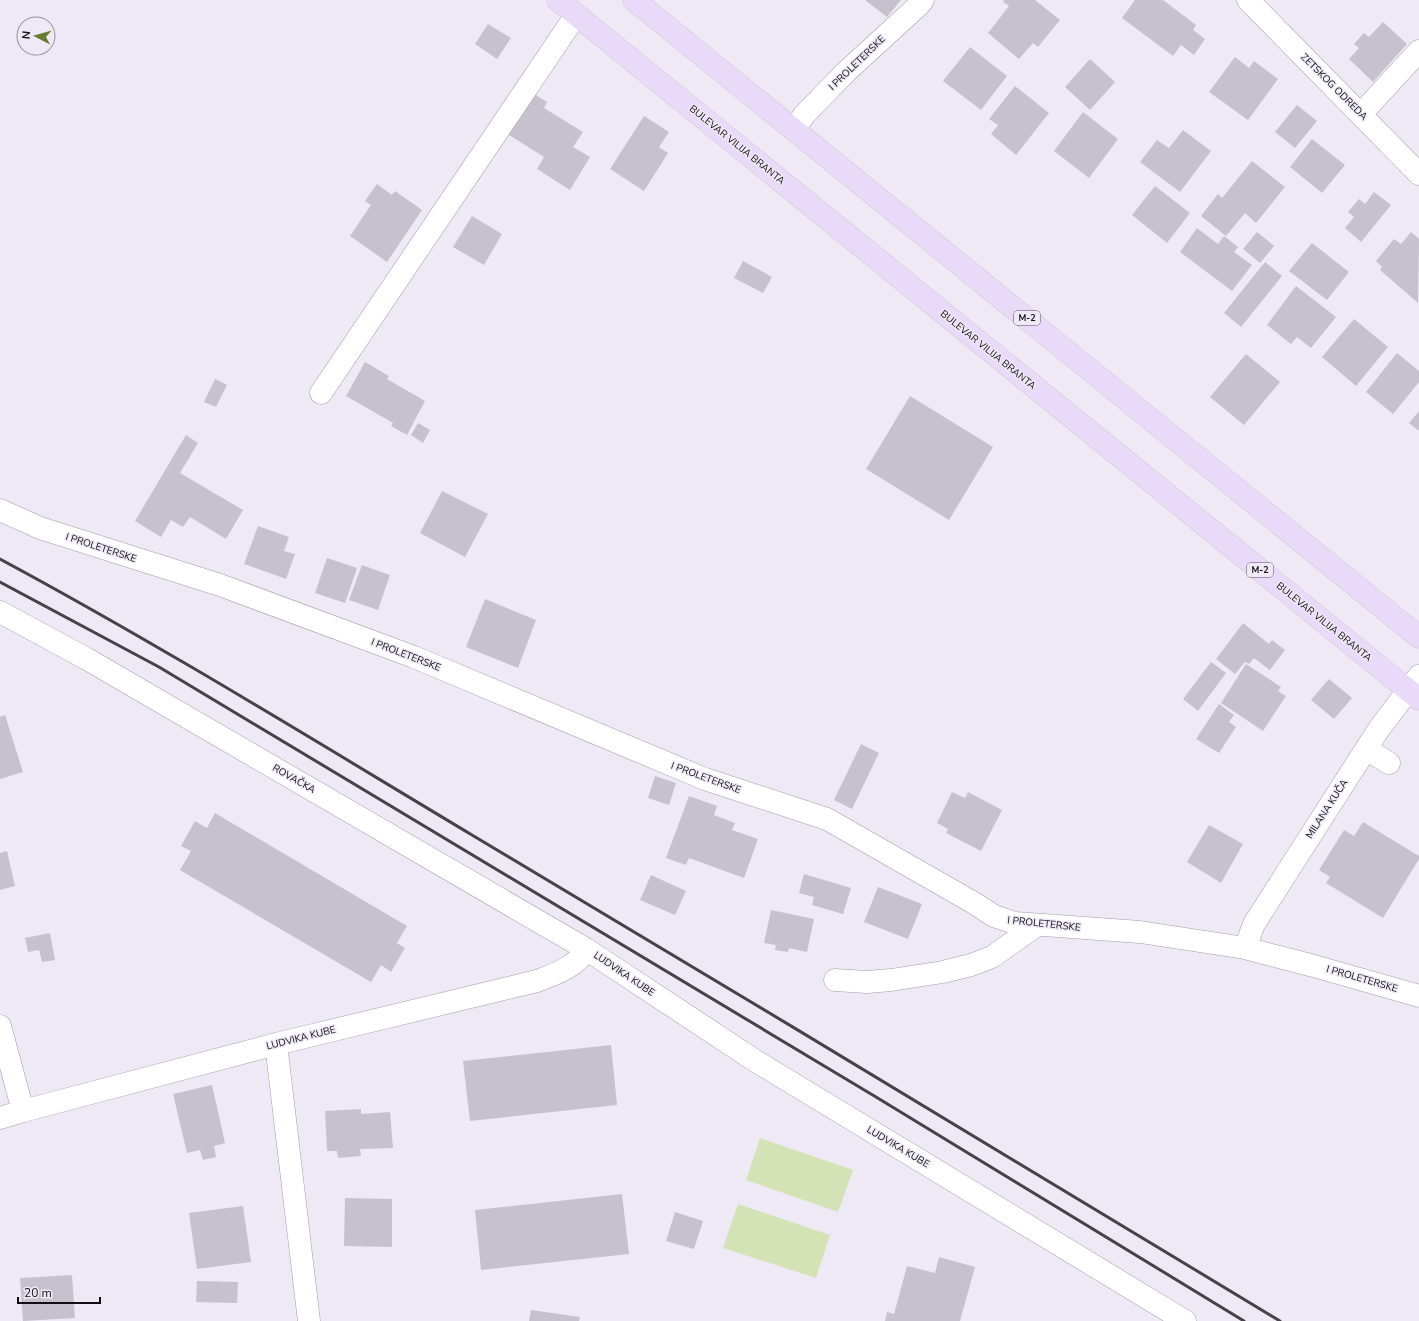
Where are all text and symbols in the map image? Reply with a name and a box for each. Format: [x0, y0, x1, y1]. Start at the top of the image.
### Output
north arrow [16, 16, 56, 56]
text: N [19, 30, 34, 40]
street label: I PROLETERSKE [826, 32, 888, 94]
street label: ZETSKOG ODREDA [1298, 51, 1371, 124]
street label: BULEVAR VILIJA BRANTA [686, 102, 788, 188]
street label: BULEVAR VILIJA BRANTA [937, 307, 1039, 393]
road number: M-2 [1014, 311, 1040, 325]
street label: I PROLETERSKE [64, 530, 138, 566]
road number: M-2 [1247, 563, 1273, 577]
street label: BULEVAR VILIJA BRANTA [1273, 579, 1375, 665]
street label: I PROLETERSKE [369, 635, 443, 675]
street label: I PROLETERSKE [669, 759, 743, 797]
street label: ROVAČKA [270, 761, 319, 797]
street label: MILANA KUČA [1303, 776, 1352, 841]
street label: I PROLETERSKE [1007, 913, 1082, 935]
street label: LUDVIKA KUBE [591, 948, 657, 1000]
street label: I PROLETERSKE [1325, 962, 1399, 996]
street label: LUDVIKA KUBE [265, 1023, 337, 1053]
street label: LUDVIKA KUBE [864, 1123, 932, 1171]
scale bar [18, 1279, 100, 1305]
text: 20 m [24, 1285, 52, 1301]

